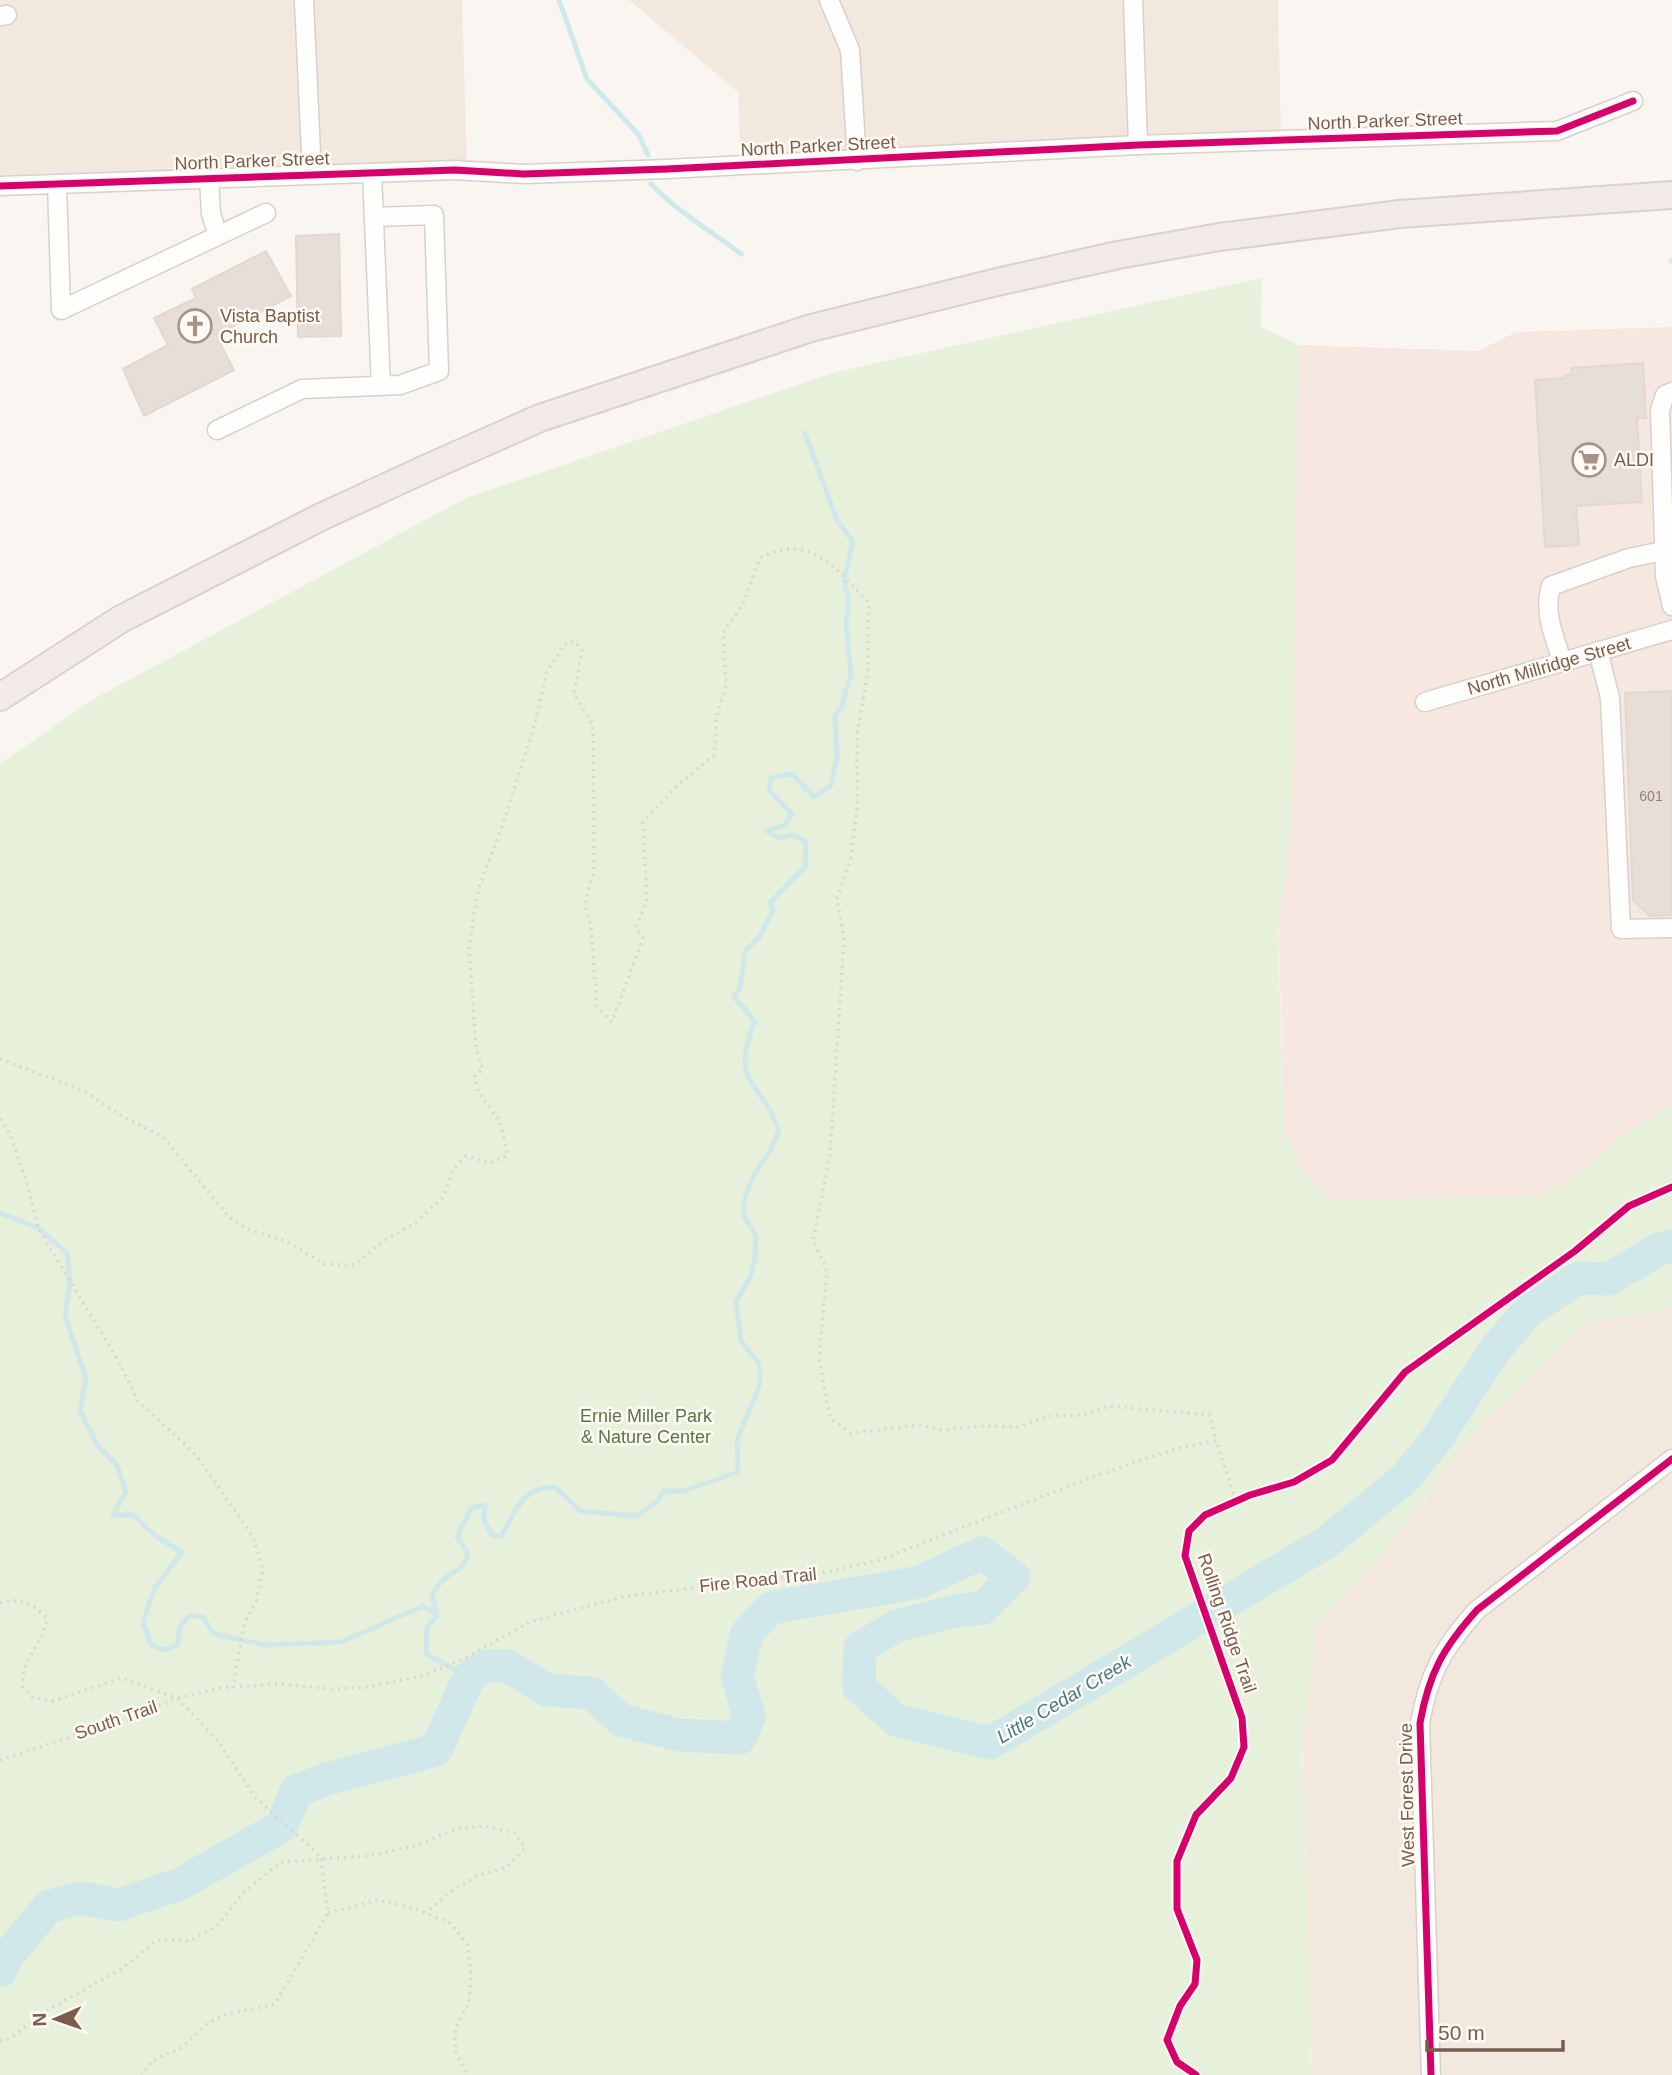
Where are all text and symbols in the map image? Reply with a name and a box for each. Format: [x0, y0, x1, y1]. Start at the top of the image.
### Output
street label: North Parker Street [1307, 108, 1463, 134]
street label: North Parker Street [740, 132, 896, 160]
street label: North Parker Street [174, 148, 330, 174]
place label: Vista Baptist Church [220, 306, 320, 347]
church icon: Vista Baptist Church [176, 307, 214, 345]
supermarket icon: ALDI [1570, 441, 1608, 479]
place label: ALDI [1614, 450, 1654, 470]
street label: North Millridge Street [1465, 633, 1633, 699]
house number: 601 [1639, 788, 1663, 804]
park label: Ernie Miller Park & Nature Center [580, 1406, 713, 1447]
street label: Rolling Ridge Trail [1194, 1551, 1260, 1695]
street label: Fire Road Trail [698, 1564, 818, 1596]
water label: Little Cedar Creek [993, 1650, 1136, 1747]
street label: South Trail [72, 1697, 160, 1743]
street label: West Forest Drive [1396, 1723, 1418, 1867]
north arrow [21, 1984, 91, 2054]
scale bar [1427, 2008, 1564, 2052]
text: N [29, 2012, 50, 2027]
text: 50 m [1438, 2021, 1485, 2044]

